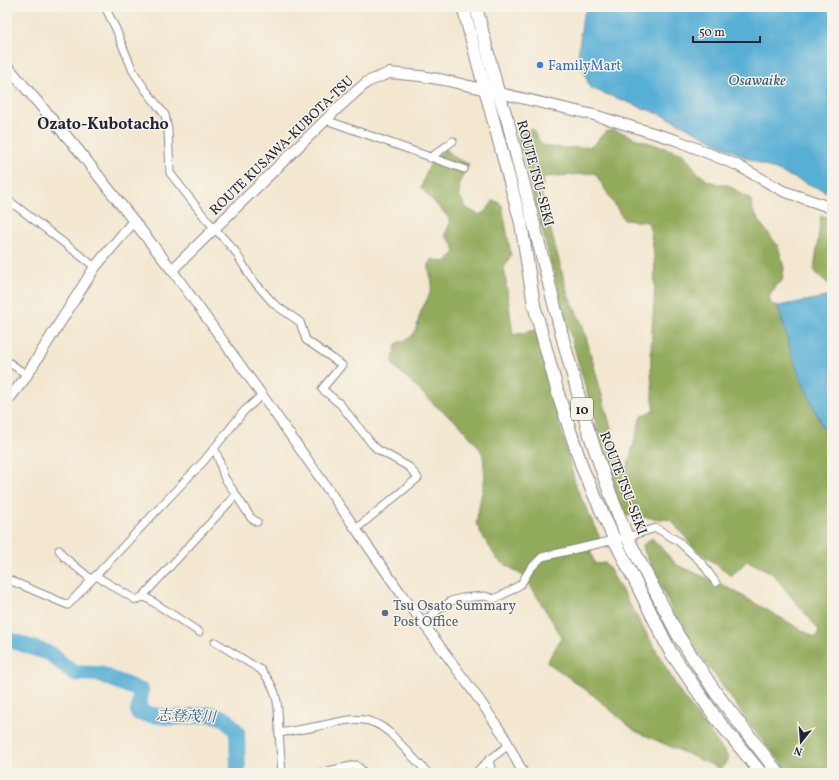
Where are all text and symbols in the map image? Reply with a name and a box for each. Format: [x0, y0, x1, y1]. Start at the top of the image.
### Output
scale bar [693, 18, 760, 44]
text: 50 m [699, 25, 725, 41]
place label: FamilyMart [548, 57, 621, 76]
marker: FamilyMart [535, 60, 545, 70]
water label: Osawaike [728, 71, 786, 92]
street label: ROUTE KUSAWA-KUBOTA-TSU [206, 72, 358, 220]
district label: Ozato-Kubotacho [37, 114, 169, 136]
street label: ROUTE TSU-SEKI [511, 118, 558, 229]
road number: 10 [571, 398, 593, 420]
street label: ROUTE TSU-SEKI [594, 429, 651, 538]
place label: Tsu Osato Summary Post Office [393, 597, 516, 632]
marker: Tsu Osato Summary Post Office [380, 608, 390, 618]
water label: 志登茂川 [156, 706, 218, 729]
north arrow [781, 722, 821, 762]
text: N [792, 742, 805, 758]

